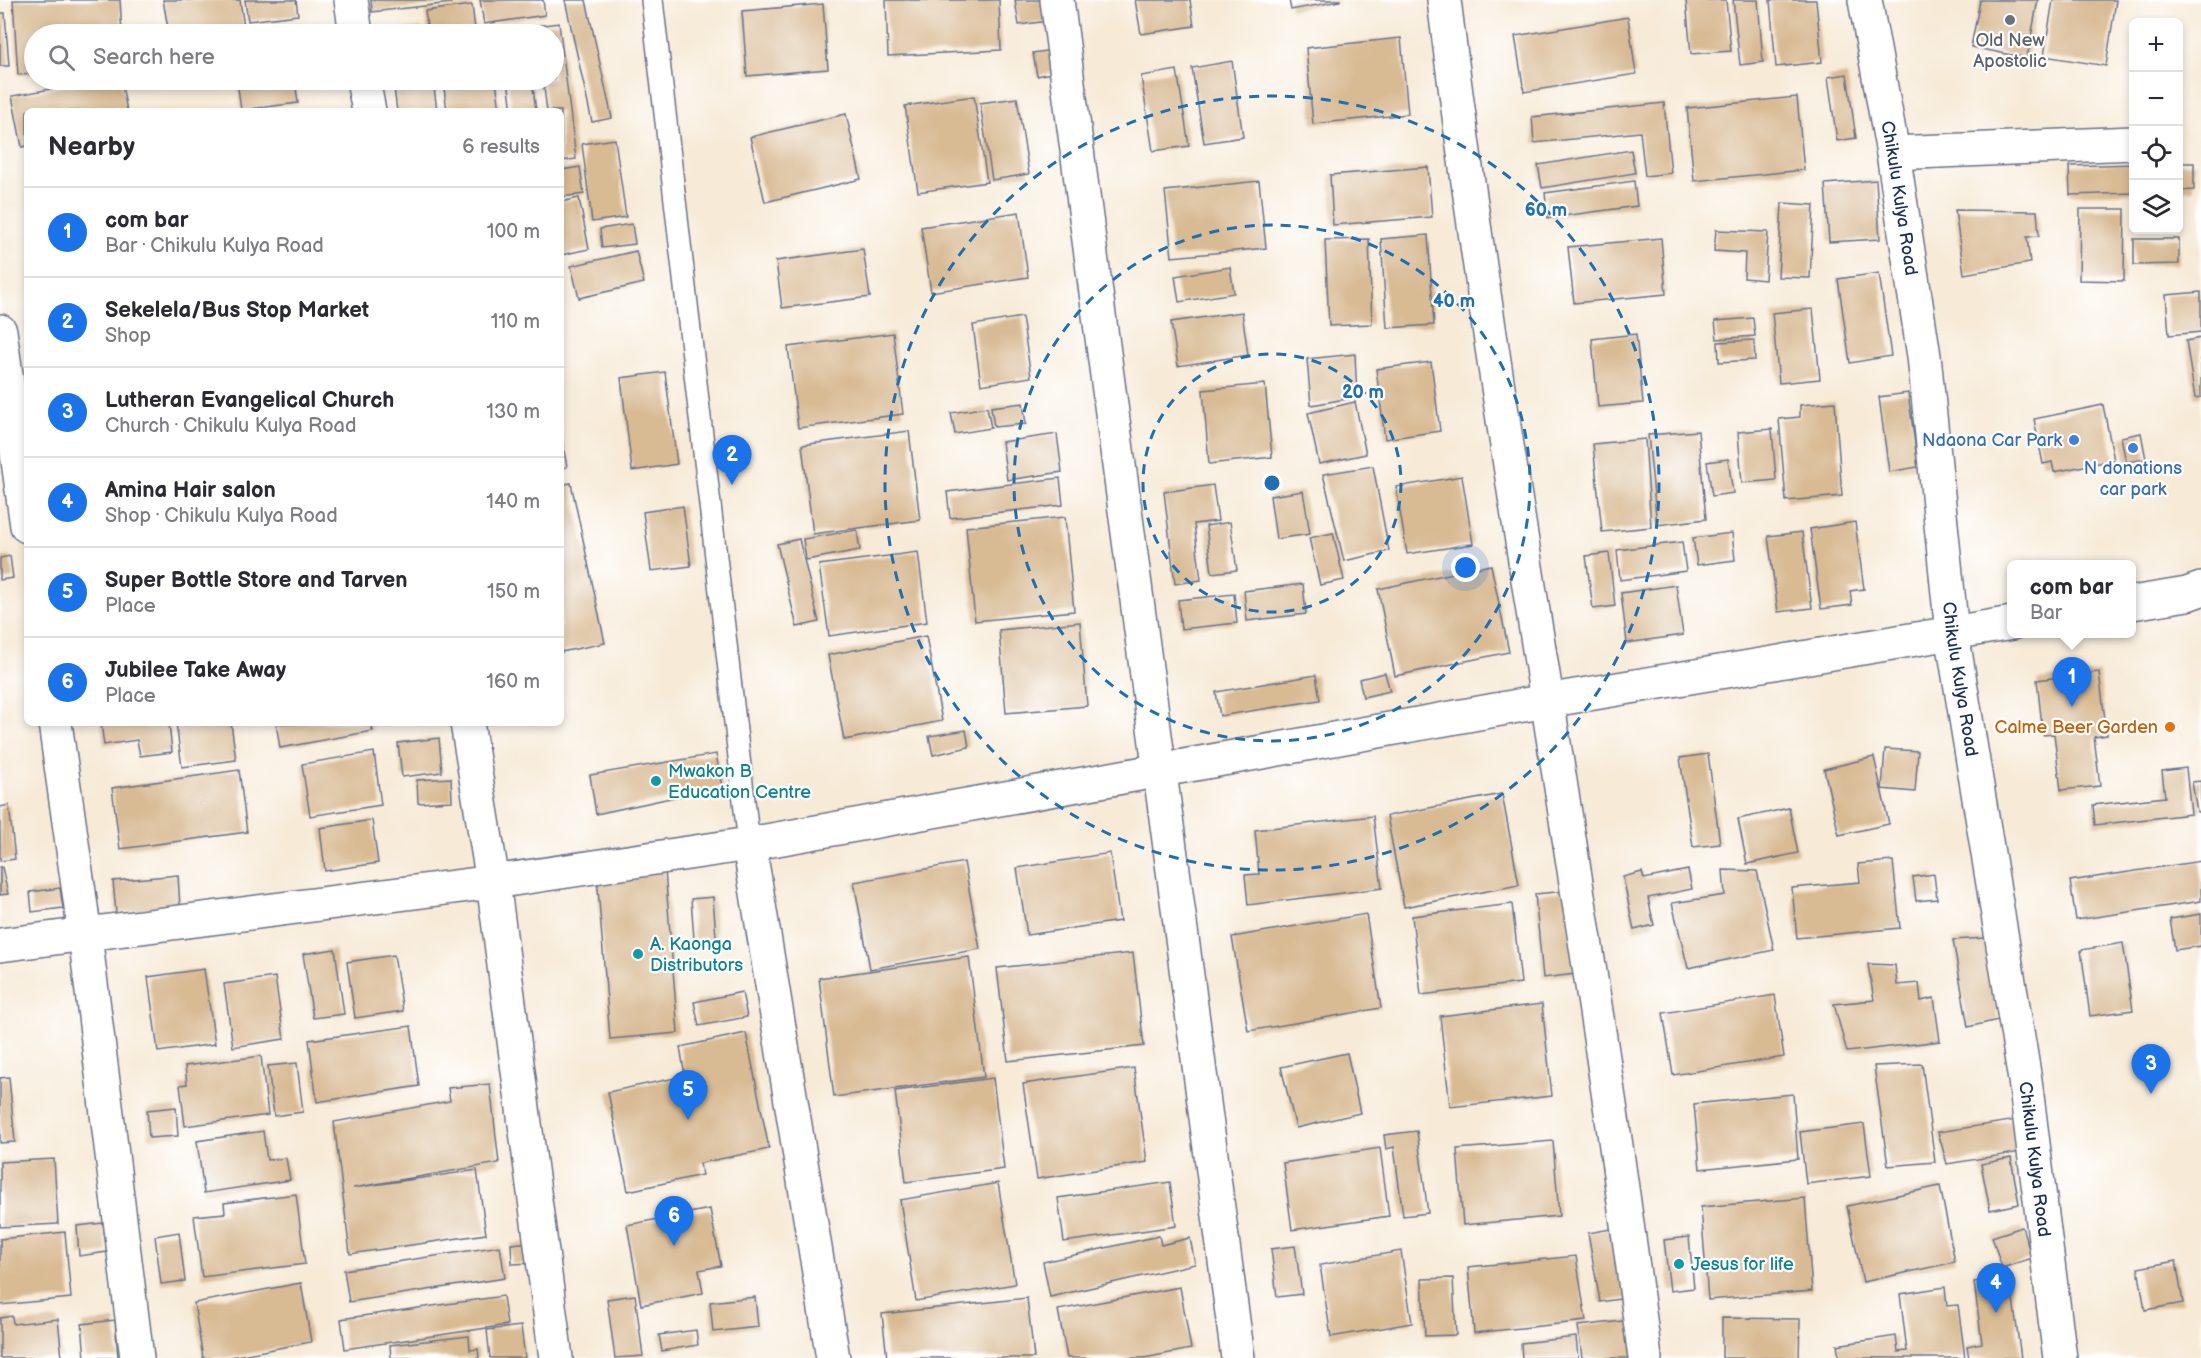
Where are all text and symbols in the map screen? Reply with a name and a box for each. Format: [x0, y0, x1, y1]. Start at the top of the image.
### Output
marker: Old New Apostolic [2003, 13, 2017, 27]
map controls [2129, 18, 2183, 234]
button: + [2129, 18, 2183, 72]
search box [24, 24, 564, 90]
place label: Old New Apostolic [1973, 30, 2047, 72]
icon: search [45, 41, 78, 74]
text: Search here [93, 44, 215, 71]
button: − [2129, 72, 2183, 126]
street label: Chikulu Kulya Road [1876, 119, 1922, 277]
button: locate [2129, 126, 2183, 180]
text: Nearby [48, 132, 135, 163]
text: 6 results [462, 135, 540, 159]
button: layers [2129, 180, 2183, 234]
text: 60 m [1525, 200, 1567, 221]
text: com bar [105, 207, 189, 234]
text: 1 [63, 220, 72, 244]
text: 100 m [487, 220, 540, 244]
text: Bar · Chikulu Kulya Road [105, 234, 324, 258]
text: 40 m [1433, 291, 1475, 312]
text: Sekelela/Bus Stop Market [105, 297, 369, 324]
text: 2 [62, 310, 73, 334]
text: 110 m [491, 310, 540, 334]
text: Shop [105, 324, 151, 348]
text: 20 m [1342, 382, 1384, 403]
text: Lutheran Evangelical Church [105, 387, 394, 414]
text: 3 [62, 400, 73, 424]
text: 130 m [486, 400, 540, 424]
text: Church · Chikulu Kulya Road [105, 414, 356, 438]
place label: Ndaona Car Park [1922, 430, 2062, 451]
marker: Ndaona Car Park [2067, 433, 2081, 447]
pin: 2 [712, 436, 752, 485]
marker: N donations car park [2126, 441, 2140, 455]
place label: N donations car park [2084, 458, 2182, 500]
centre of rings [1262, 473, 1282, 493]
text: Amina Hair salon [105, 477, 276, 504]
text: 4 [62, 490, 73, 514]
text: 140 m [486, 490, 540, 514]
text: Shop · Chikulu Kulya Road [105, 504, 338, 528]
your location [1451, 553, 1480, 582]
popup [2007, 560, 2136, 638]
text: Super Bottle Store and Tarven [105, 567, 407, 594]
text: com bar [2030, 574, 2113, 601]
text: 5 [62, 580, 73, 604]
text: 150 m [487, 580, 540, 604]
text: Place [105, 594, 156, 618]
street label: Chikulu Kulya Road [1938, 601, 1982, 758]
text: Bar [2030, 601, 2062, 625]
text: Jubilee Take Away [105, 657, 286, 684]
pin: 1 [2052, 658, 2092, 707]
text: 6 [61, 670, 74, 694]
text: 160 m [486, 670, 540, 694]
text: Place [105, 684, 156, 708]
place label: Calme Beer Garden [1995, 717, 2158, 738]
marker: Calme Beer Garden [2163, 720, 2177, 734]
place label: Mwakon B Education Centre [668, 761, 811, 803]
marker: Mwakon B Education Centre [649, 774, 663, 788]
place label: A. Kaonga Distributors [650, 934, 743, 976]
marker: A. Kaonga Distributors [631, 947, 645, 961]
pin: 3 [2132, 1044, 2170, 1094]
pin: 5 [668, 1070, 708, 1120]
street label: Chikulu Kulya Road [2014, 1080, 2055, 1238]
pin: 6 [654, 1196, 694, 1246]
place label: Jesus for life [1691, 1254, 1794, 1275]
marker: Jesus for life [1672, 1257, 1686, 1271]
pin: 4 [1976, 1264, 2016, 1313]

